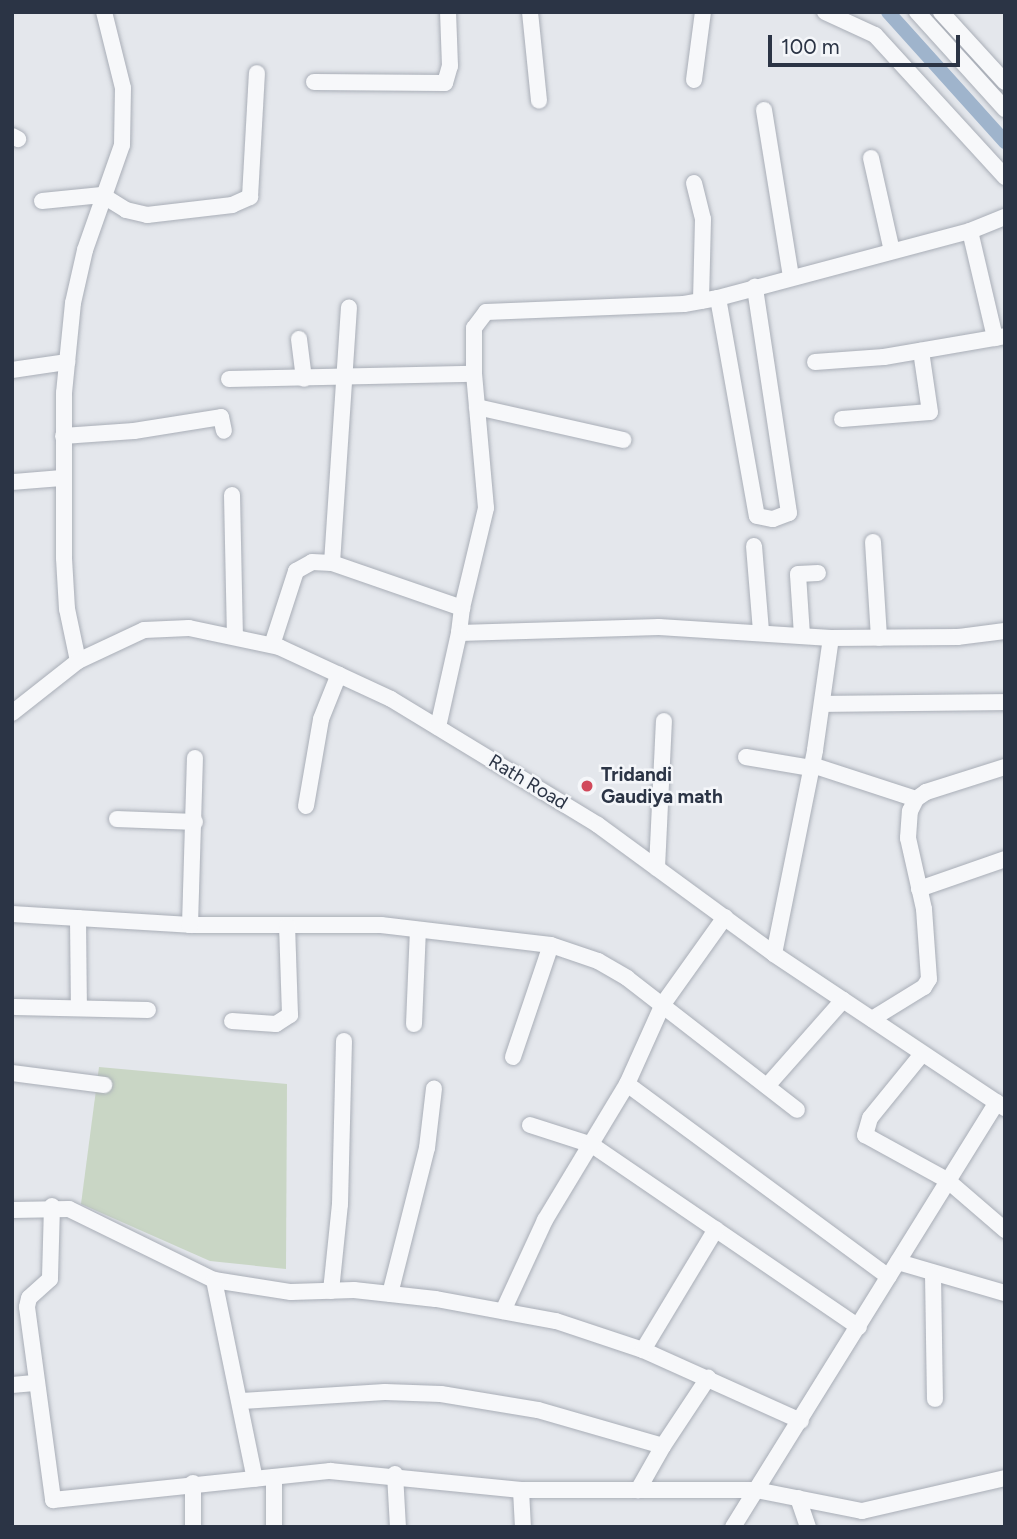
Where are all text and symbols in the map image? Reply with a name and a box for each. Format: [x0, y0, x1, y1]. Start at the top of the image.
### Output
scale bar [772, 21, 964, 65]
text: 100 m [781, 34, 840, 59]
street label: Rath Road [484, 750, 572, 814]
place label: Tridandi Gaudiya math [601, 764, 723, 808]
marker: Tridandi Gaudiya math [579, 778, 595, 794]

